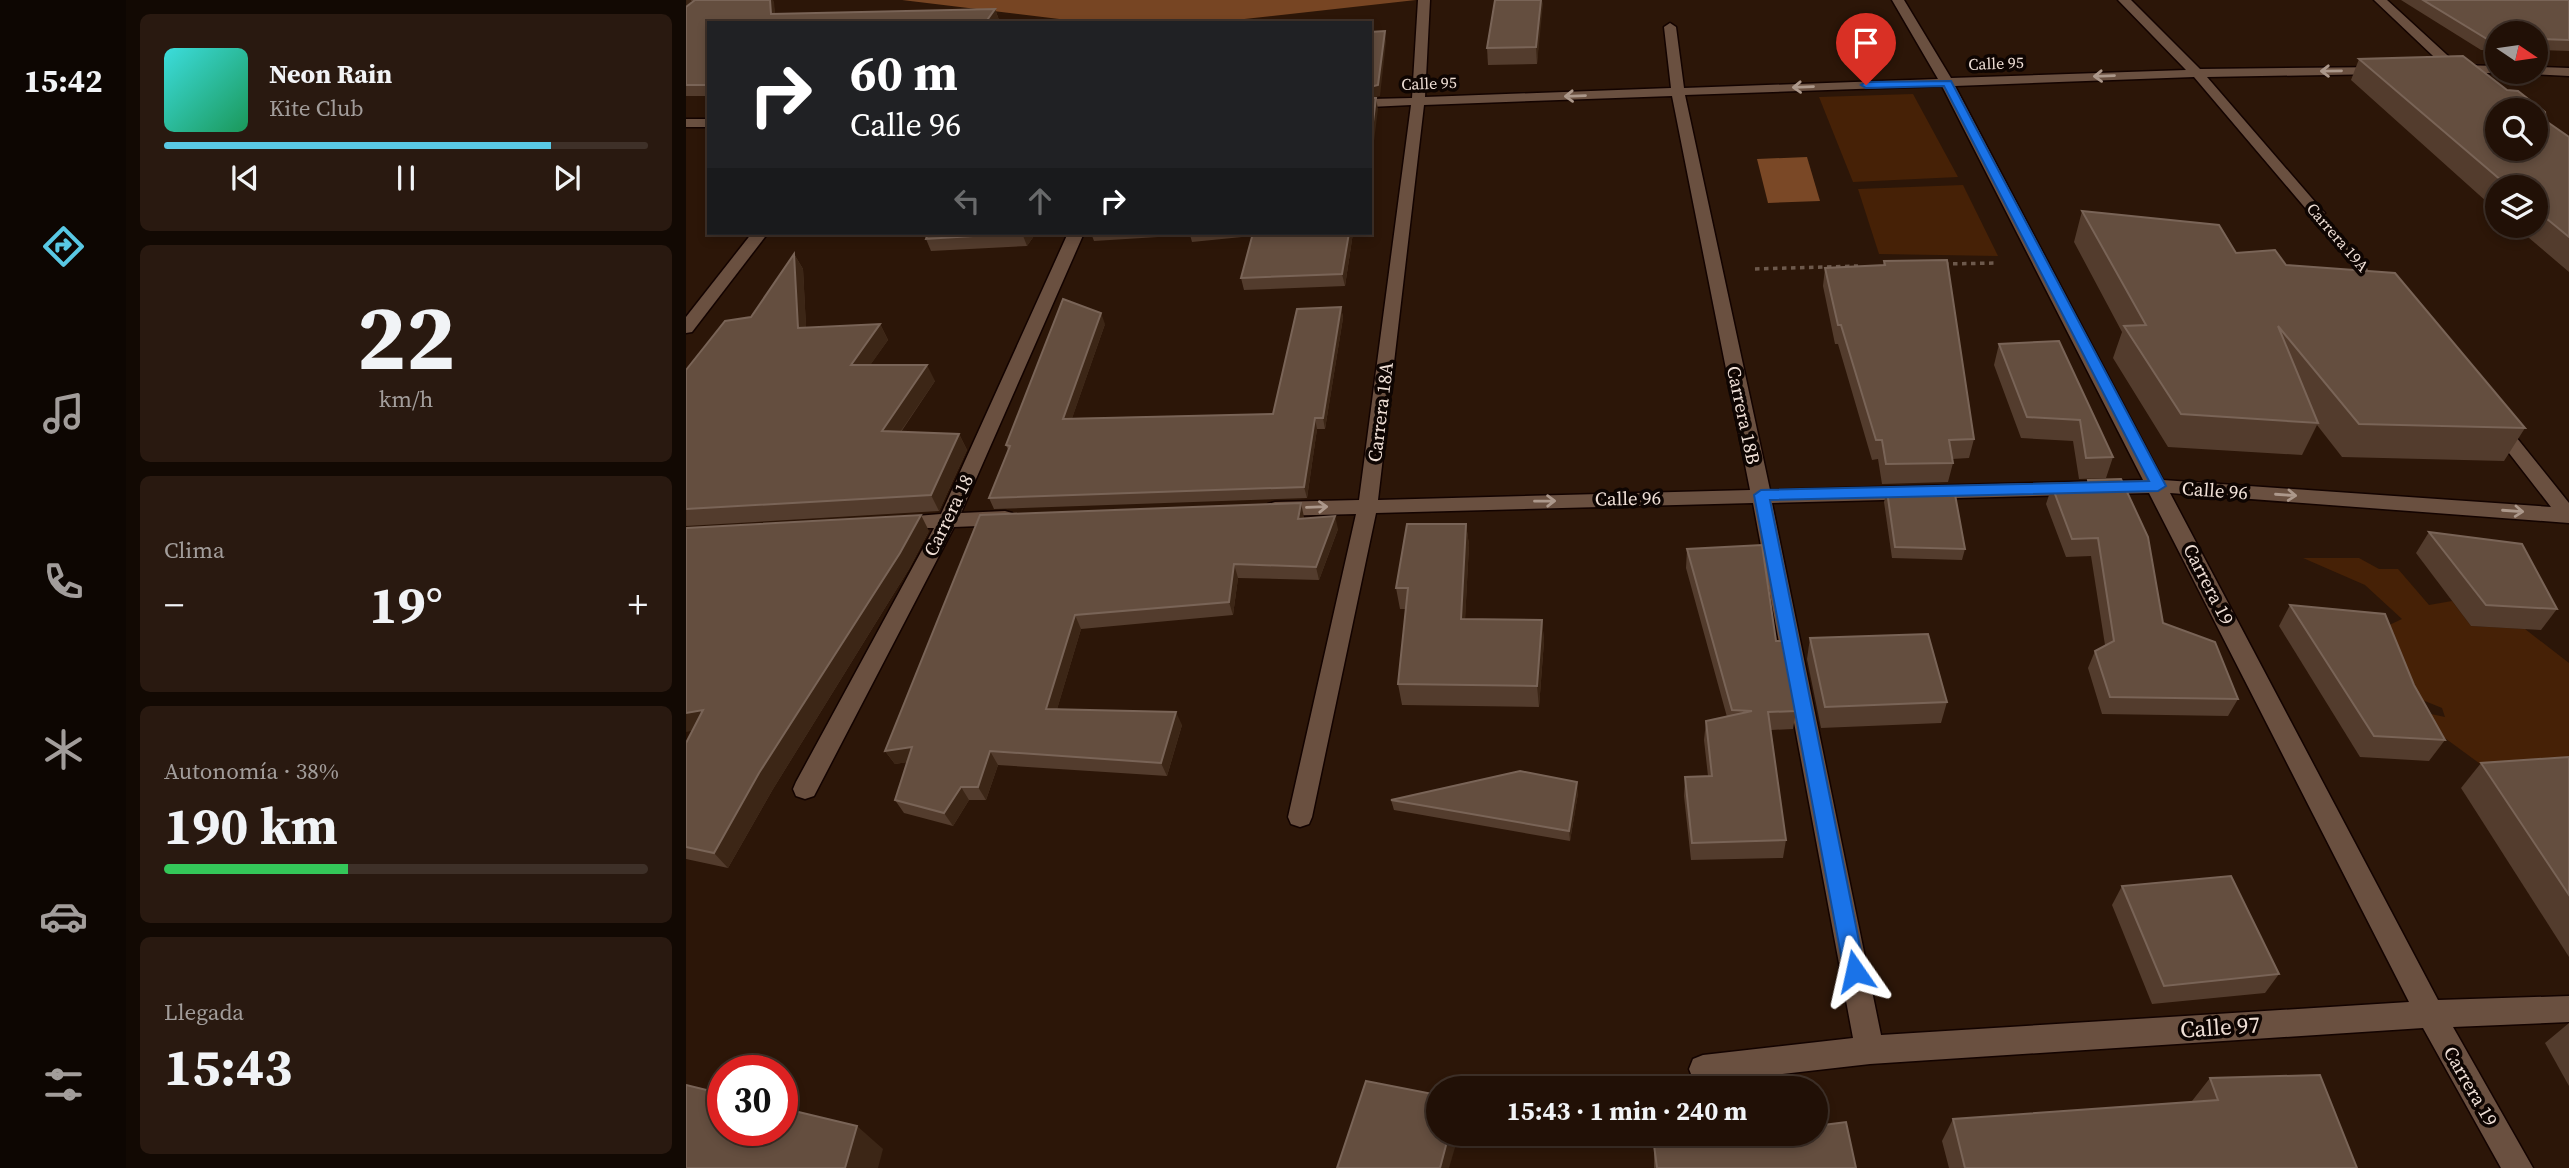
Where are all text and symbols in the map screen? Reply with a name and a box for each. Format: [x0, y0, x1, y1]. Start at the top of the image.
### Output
pin [1836, 13, 1896, 85]
north arrow [2485, 21, 2548, 84]
map controls [2485, 21, 2548, 238]
icon: arrive [1847, 24, 1885, 62]
text: 60 m [850, 39, 958, 106]
icon: right [735, 49, 826, 140]
street label: Calle 95 [1968, 51, 2024, 75]
text: Neon Rain [269, 56, 392, 92]
text: 15:42 [24, 59, 102, 103]
one-way arrow [2320, 64, 2343, 78]
one-way arrow [2092, 70, 2115, 83]
street label: Calle 95 [1401, 71, 1457, 95]
one-way arrow [1792, 81, 1815, 94]
one-way arrow [1564, 89, 1587, 102]
text: Kite Club [269, 92, 364, 124]
button: search [2485, 98, 2548, 161]
text: Calle 96 [850, 103, 961, 147]
icon: previous [226, 159, 264, 197]
icon: pause [387, 159, 425, 197]
icon: next [548, 159, 586, 197]
button: layers [2485, 175, 2548, 238]
icon: left [948, 182, 986, 220]
icon: ahead [1021, 182, 1059, 220]
icon: right [1094, 182, 1132, 220]
street label: Carrera 19A [2302, 198, 2374, 276]
icon: directions [39, 222, 88, 271]
text: 22 [357, 275, 455, 399]
street label: Carrera 18A [1361, 360, 1399, 464]
street label: Carrera 18B [1721, 363, 1767, 467]
text: km/h [379, 383, 433, 415]
icon: music [39, 389, 88, 438]
street label: Carrera 18 [917, 470, 979, 560]
street label: Calle 96 [2181, 475, 2249, 505]
street label: Calle 96 [1595, 484, 1661, 512]
one-way arrow [2274, 489, 2297, 502]
one-way arrow [1533, 494, 1556, 507]
one-way arrow [1305, 500, 1328, 514]
one-way arrow [2501, 505, 2524, 518]
text: Clima [164, 534, 225, 566]
street label: Carrera 19 [2177, 539, 2241, 629]
icon: phone [39, 557, 88, 606]
text: 19° [369, 569, 443, 640]
text: − [164, 579, 184, 631]
text: + [628, 579, 648, 631]
icon: climate [39, 725, 88, 774]
text: Autonomía · 38% [164, 755, 339, 787]
text: 190 km [164, 790, 338, 861]
icon: car [39, 892, 88, 941]
position arrow [1818, 934, 1892, 1008]
text: Llegada [164, 996, 244, 1028]
street label: Calle 97 [2179, 1008, 2261, 1046]
text: 15:43 [164, 1031, 292, 1102]
street label: Carrera 19 [2438, 1041, 2504, 1131]
speed limit sign: 30 [707, 1055, 798, 1146]
icon: filters [39, 1060, 88, 1109]
text: 15:43 · 1 min · 240 m [1507, 1093, 1747, 1129]

